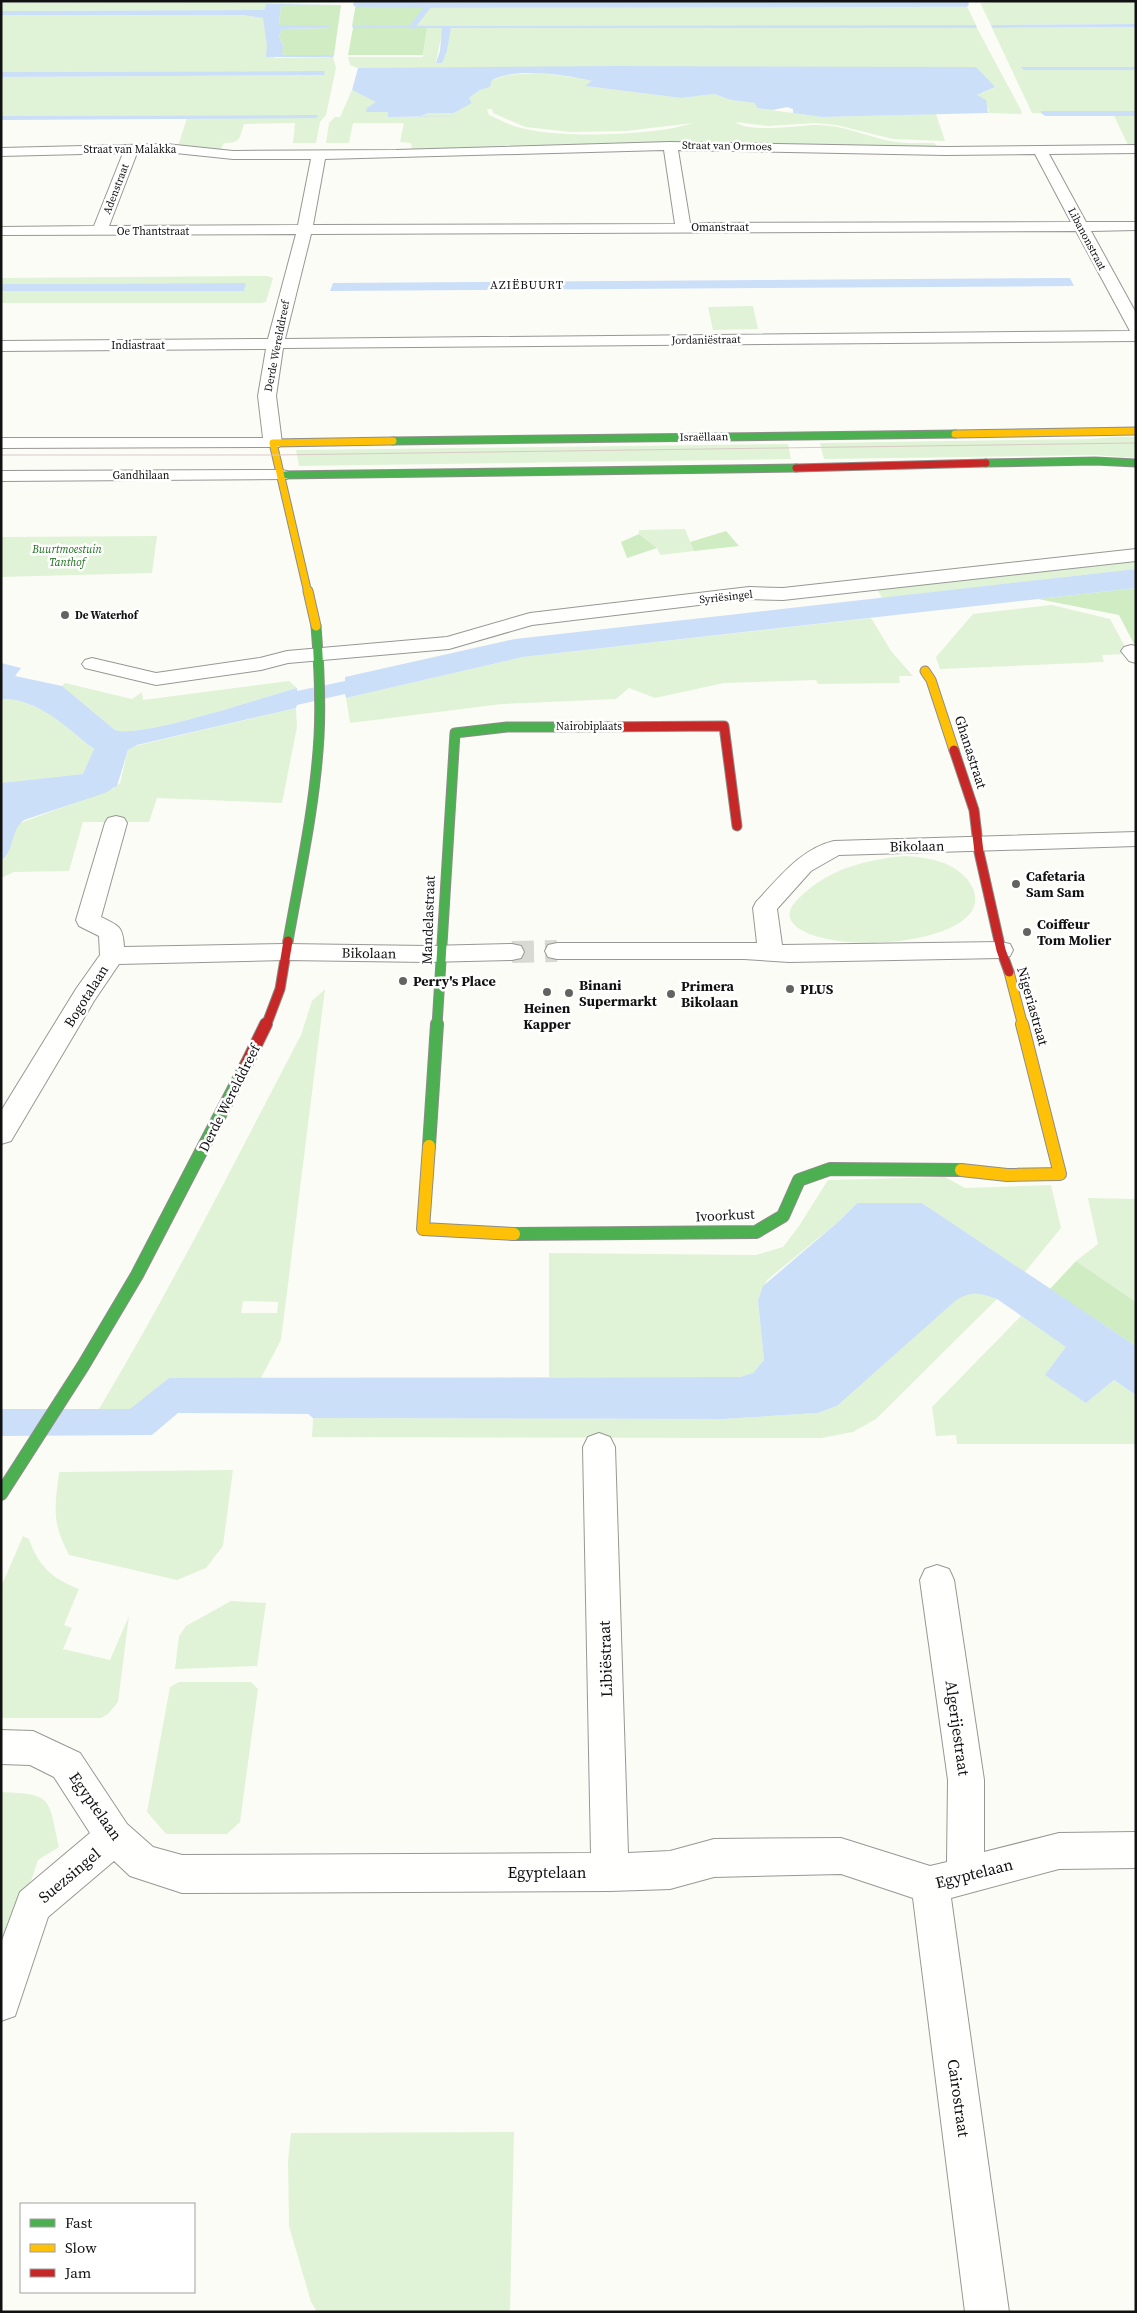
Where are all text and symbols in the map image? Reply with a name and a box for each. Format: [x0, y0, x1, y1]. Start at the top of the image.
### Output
street label: Straat van Ormoes [682, 138, 772, 154]
street label: Straat van Malakka [84, 142, 177, 157]
street label: Adenstraat [99, 161, 133, 217]
street label: Libanonstraat [1064, 205, 1110, 273]
street label: Omanstraat [691, 220, 749, 235]
street label: Oe Thantstraat [117, 224, 190, 239]
district label: AZIËBUURT [490, 277, 564, 293]
street label: Derde Werelddreef [261, 298, 293, 393]
street label: Jordaniëstraat [670, 332, 741, 348]
street label: Indiastraat [111, 338, 165, 353]
street label: Israëllaan [680, 429, 729, 445]
street label: Gandhilaan [113, 468, 170, 483]
park label: Buurtmoestuin Tanthof [31, 542, 103, 570]
street label: Syriësingel [699, 587, 753, 607]
place label: De Waterhof [75, 608, 140, 623]
marker: De Waterhof [59, 609, 71, 621]
street label: Ghanastraat [950, 713, 992, 792]
street label: Nairobiplaats [556, 719, 622, 734]
street label: Bikolaan [890, 836, 945, 856]
place label: Cafetaria Sam Sam [1026, 866, 1086, 902]
street label: Mandelastraat [416, 875, 440, 965]
marker: Cafetaria Sam Sam [1010, 878, 1022, 890]
place label: Coiffeur Tom Molier [1037, 914, 1112, 950]
marker: Coiffeur Tom Molier [1021, 926, 1033, 938]
street label: Bikolaan [342, 943, 397, 963]
street label: Bogotalaan [59, 961, 113, 1031]
street label: Nigeriastraat [1012, 964, 1054, 1048]
place label: Perry's Place [413, 971, 496, 991]
marker: Perry's Place [397, 975, 409, 987]
place label: Binani Supermarkt [579, 975, 658, 1011]
place label: Primera Bikolaan [681, 976, 739, 1012]
place label: PLUS [800, 979, 834, 999]
marker: PLUS [784, 983, 796, 995]
marker: Heinen Kapper [541, 986, 553, 998]
marker: Binani Supermarkt [563, 987, 575, 999]
marker: Primera Bikolaan [665, 988, 677, 1000]
place label: Heinen Kapper [523, 998, 571, 1034]
street label: Derde Werelddreef [193, 1040, 265, 1155]
street label: Ivoorkust [695, 1203, 755, 1227]
street label: Libiëstraat [593, 1620, 617, 1698]
street label: Algerijestraat [940, 1679, 976, 1778]
street label: Egyptelaan [64, 1767, 128, 1845]
street label: Suezsingel [33, 1842, 105, 1908]
street label: Egyptelaan [933, 1853, 1015, 1893]
street label: Egyptelaan [507, 1861, 587, 1883]
street label: Cairostraat [943, 2058, 975, 2139]
legend [20, 2203, 195, 2293]
text: Fast [65, 2212, 92, 2233]
text: Slow [65, 2237, 97, 2258]
text: Jam [64, 2262, 92, 2283]

